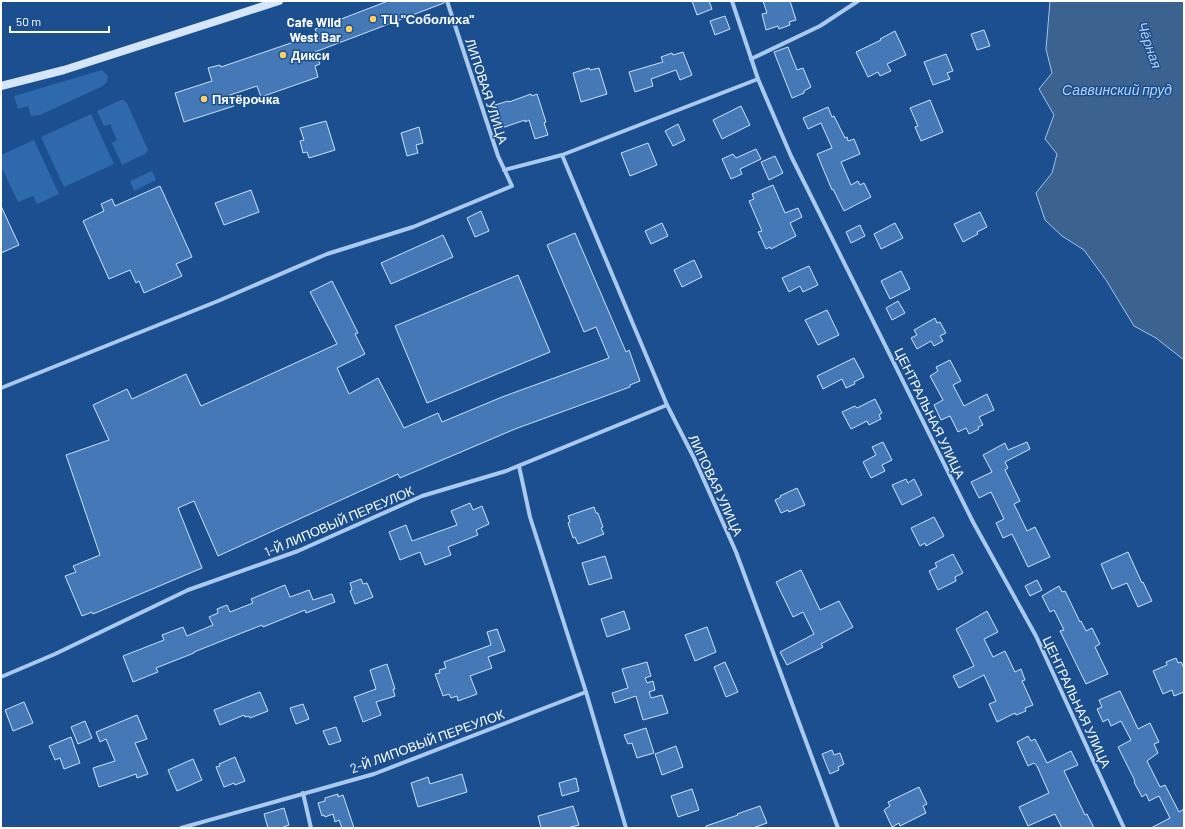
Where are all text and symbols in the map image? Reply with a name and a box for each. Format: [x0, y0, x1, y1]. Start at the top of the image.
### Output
scale bar [10, 8, 109, 34]
place label: ТЦ "Соболиха" [381, 11, 474, 27]
text: 50 m [16, 14, 41, 28]
place label: Cafe Wild West Bar [287, 14, 341, 45]
marker: ТЦ "Соболиха" [368, 14, 378, 24]
water label: Чёрная [1134, 20, 1166, 71]
marker: Cafe Wild West Bar [344, 24, 354, 34]
street label: ЛИПОВАЯ УЛИЦА [462, 36, 512, 146]
place label: Дикси [291, 47, 330, 63]
marker: Дикси [278, 50, 288, 60]
water label: Саввинский пруд [1062, 81, 1172, 98]
place label: Пятёрочка [212, 91, 280, 107]
marker: Пятёрочка [199, 94, 209, 104]
street label: ЦЕНТРАЛЬНАЯ УЛИЦА [891, 345, 969, 481]
street label: ЛИПОВАЯ УЛИЦА [685, 432, 747, 539]
street label: 1-Й ЛИПОВЫЙ ПЕРЕУЛОК [262, 482, 416, 560]
street label: ЦЕНТРАЛЬНАЯ УЛИЦА [1039, 634, 1115, 771]
street label: 2-Й ЛИПОВЫЙ ПЕРЕУЛОК [348, 705, 507, 776]

